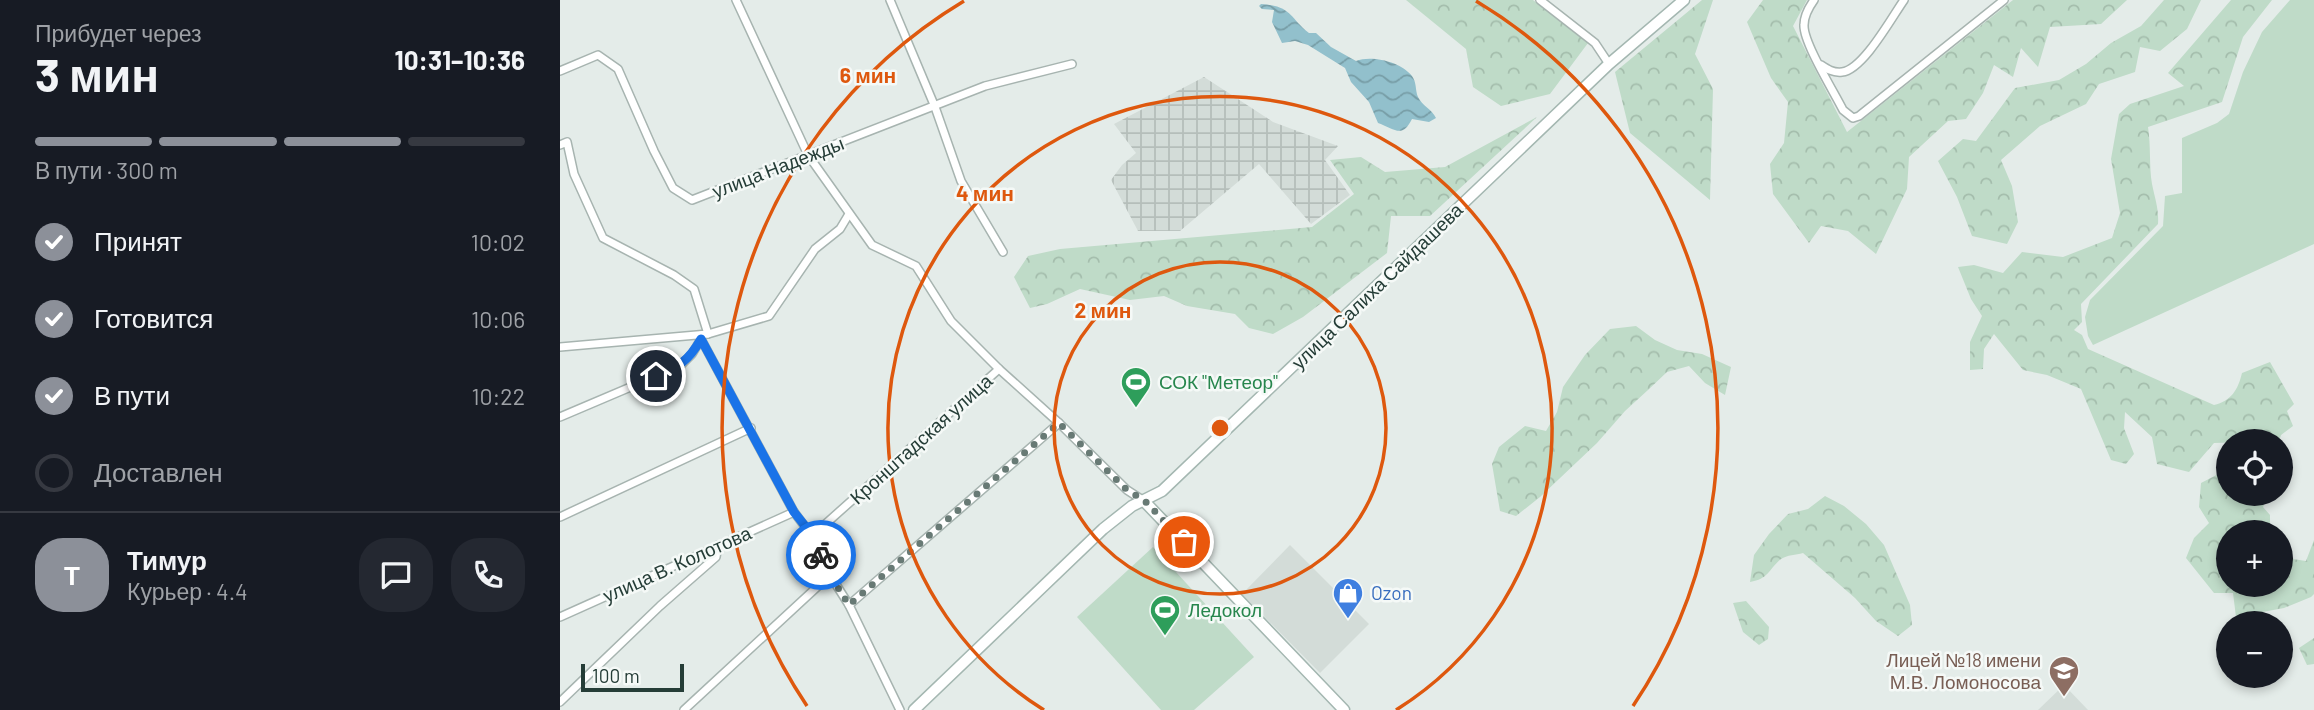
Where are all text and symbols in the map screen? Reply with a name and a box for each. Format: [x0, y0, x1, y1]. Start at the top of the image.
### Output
text: Прибудет через [35, 19, 202, 47]
text: 10:31–10:36 [394, 44, 525, 75]
text: 3 мин [35, 46, 159, 101]
text: 6 мин [840, 62, 896, 87]
street label: улица Надежды [709, 131, 847, 202]
text: В пути · 300 m [35, 156, 178, 184]
text: 4 мин [956, 180, 1014, 205]
street label: улица Салиха Сайдашева [1286, 198, 1467, 373]
icon: check [35, 223, 73, 261]
text: Принят [94, 225, 182, 256]
text: 10:02 [471, 228, 525, 256]
text: 2 мин [1074, 297, 1132, 322]
icon: check [35, 300, 73, 338]
text: Готовится [94, 302, 213, 333]
text: 10:06 [471, 305, 525, 333]
pin [626, 346, 686, 406]
icon: home [637, 357, 675, 395]
sports icon: СОК "Метеор" [1119, 365, 1153, 409]
street label: Кронштадская улица [845, 369, 997, 508]
place label: СОК "Метеор" [1159, 370, 1278, 393]
icon: check [35, 377, 73, 415]
text: В пути [94, 379, 170, 410]
text: 10:22 [472, 382, 525, 410]
centre of rings [1208, 416, 1232, 440]
map controls [2216, 429, 2293, 688]
button: locate [2216, 429, 2293, 506]
text: Доставлен [94, 456, 223, 487]
pin [1154, 512, 1214, 572]
street label: улица В. Колотова [599, 520, 755, 607]
courier [786, 520, 856, 590]
button: + [2216, 520, 2293, 597]
icon: bag [1165, 523, 1203, 561]
icon: bike [802, 536, 840, 574]
button: chat [359, 538, 433, 612]
button: phone [451, 538, 525, 612]
text: Тимур [127, 544, 207, 575]
text: Т [64, 559, 80, 590]
shop icon: Ozon [1331, 576, 1365, 620]
text: Курьер · 4.4 [127, 577, 248, 605]
place label: Ozon [1371, 581, 1412, 604]
sports icon: Ледокол [1148, 593, 1182, 637]
place label: Ледокол [1188, 598, 1262, 621]
button: − [2216, 611, 2293, 688]
place label: Лицей №18 имени М.В. Ломоносова [1886, 648, 2041, 693]
school or university icon: Лицей №18 имени М.В. Ломоносова [2047, 654, 2081, 698]
scale bar [581, 661, 684, 693]
text: 100 m [592, 664, 640, 687]

